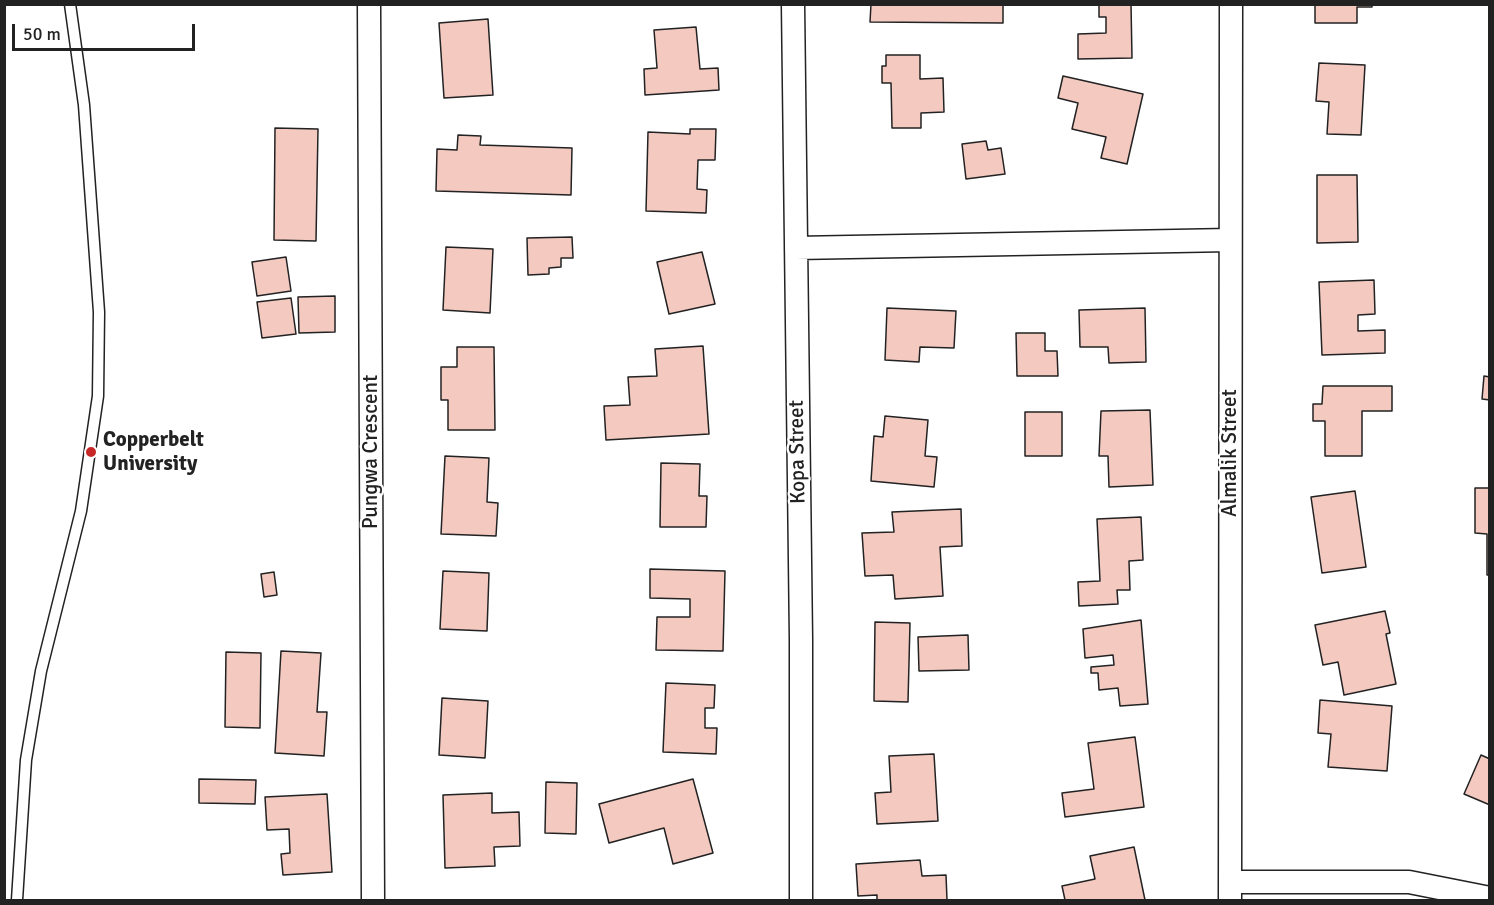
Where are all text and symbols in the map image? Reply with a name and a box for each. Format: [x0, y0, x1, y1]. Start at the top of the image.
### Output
scale bar [15, 12, 198, 50]
text: 50 m [23, 23, 61, 45]
street label: Pungwa Crescent [358, 375, 384, 529]
street label: Almalik Street [1217, 389, 1243, 517]
street label: Kopa Street [784, 400, 812, 504]
place label: Copperbelt University [103, 427, 204, 477]
marker: Copperbelt University [84, 445, 98, 459]

